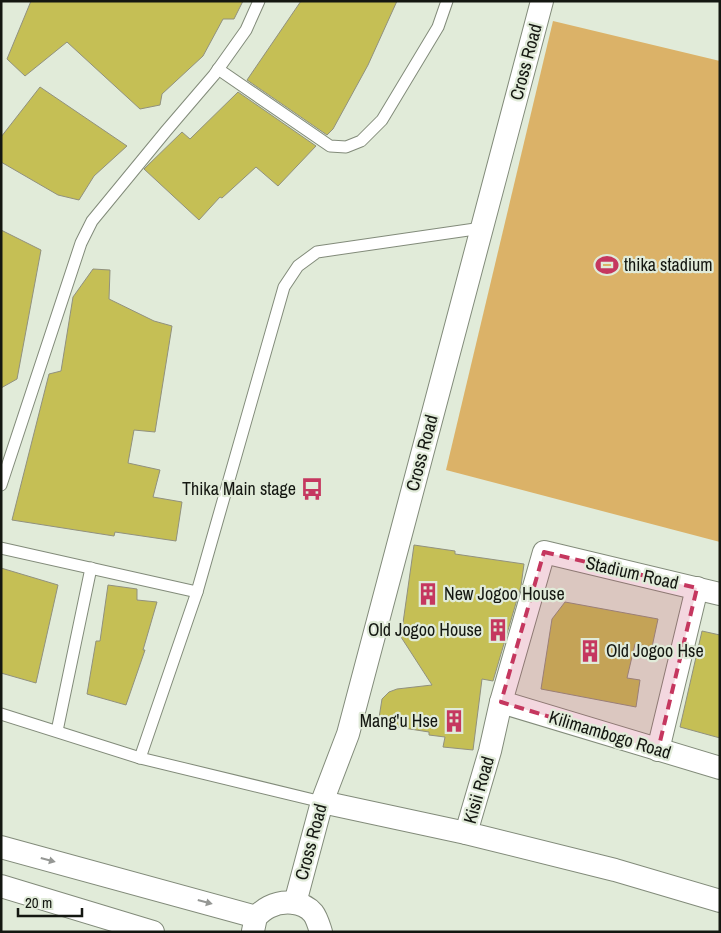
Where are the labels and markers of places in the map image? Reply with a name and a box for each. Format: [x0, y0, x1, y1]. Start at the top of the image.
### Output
sports icon: thika stadium [594, 252, 620, 278]
place label: thika stadium [624, 252, 713, 277]
place label: Thika Main stage [182, 476, 296, 501]
bus stop icon: Thika Main stage [299, 476, 325, 502]
building icon: New Jogoo House [415, 581, 441, 607]
place label: New Jogoo House [444, 581, 565, 606]
place label: Old Jogoo House [368, 617, 482, 642]
building icon: Old Jogoo House [485, 617, 511, 643]
building icon: Old Jogoo Hse [577, 638, 603, 664]
place label: Old Jogoo Hse [606, 638, 704, 663]
place label: Mang'u Hse [360, 708, 438, 733]
building icon: Mang'u Hse [441, 708, 467, 734]

